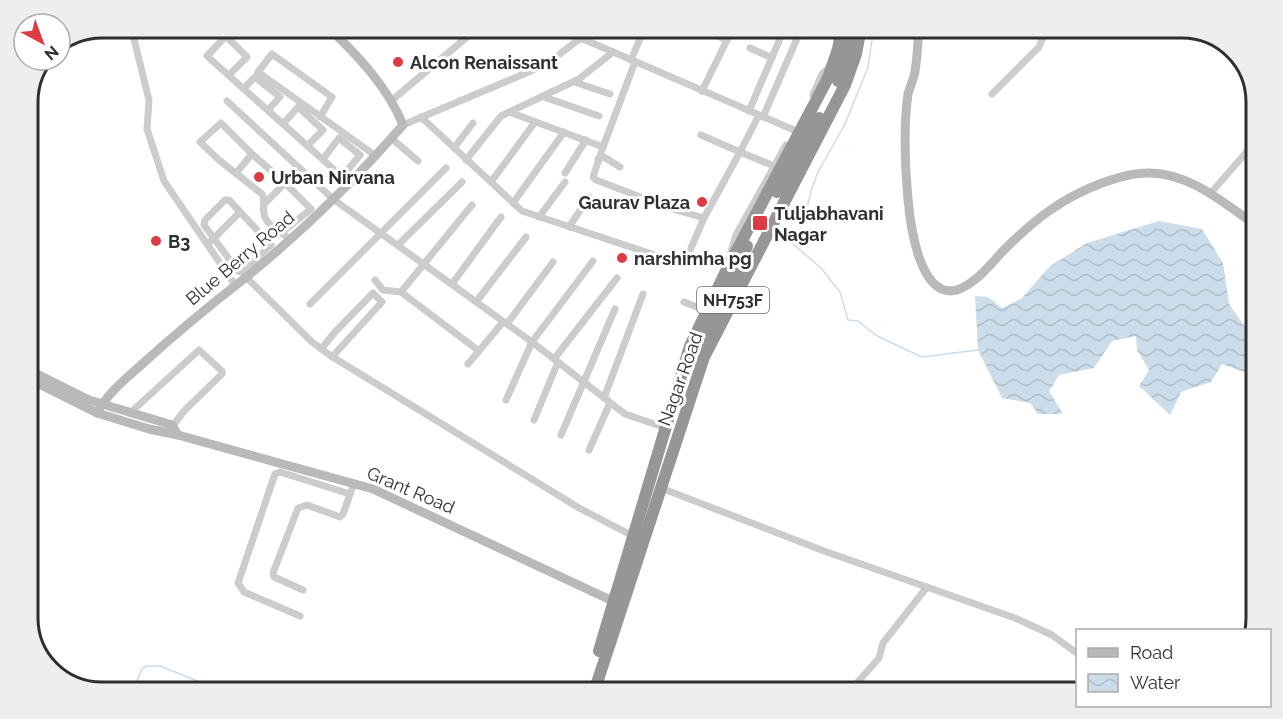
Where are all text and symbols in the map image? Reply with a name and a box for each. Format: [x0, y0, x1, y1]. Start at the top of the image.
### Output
north arrow [12, 12, 72, 72]
text: N [41, 42, 62, 64]
place label: Alcon Renaissant [410, 52, 558, 73]
marker: Alcon Renaissant [391, 55, 405, 69]
place label: Urban Nirvana [271, 167, 395, 188]
marker: Urban Nirvana [252, 170, 266, 184]
place label: Gaurav Plaza [578, 192, 690, 213]
marker: Gaurav Plaza [695, 195, 709, 209]
place label: Tuljabhavani Nagar [774, 203, 884, 245]
street label: Blue Berry Road [182, 207, 298, 309]
marker: Tuljabhavani Nagar [751, 214, 769, 232]
place label: B3 [168, 231, 190, 252]
marker: B3 [149, 234, 163, 248]
place label: narshimha pg [634, 248, 752, 269]
marker: narshimha pg [615, 251, 629, 265]
road number: NH753F [697, 287, 769, 313]
street label: Nagar Road [653, 329, 707, 429]
street label: Grant Road [364, 462, 458, 518]
legend [1076, 629, 1271, 707]
text: Road [1130, 642, 1173, 663]
text: Water [1130, 672, 1181, 693]

